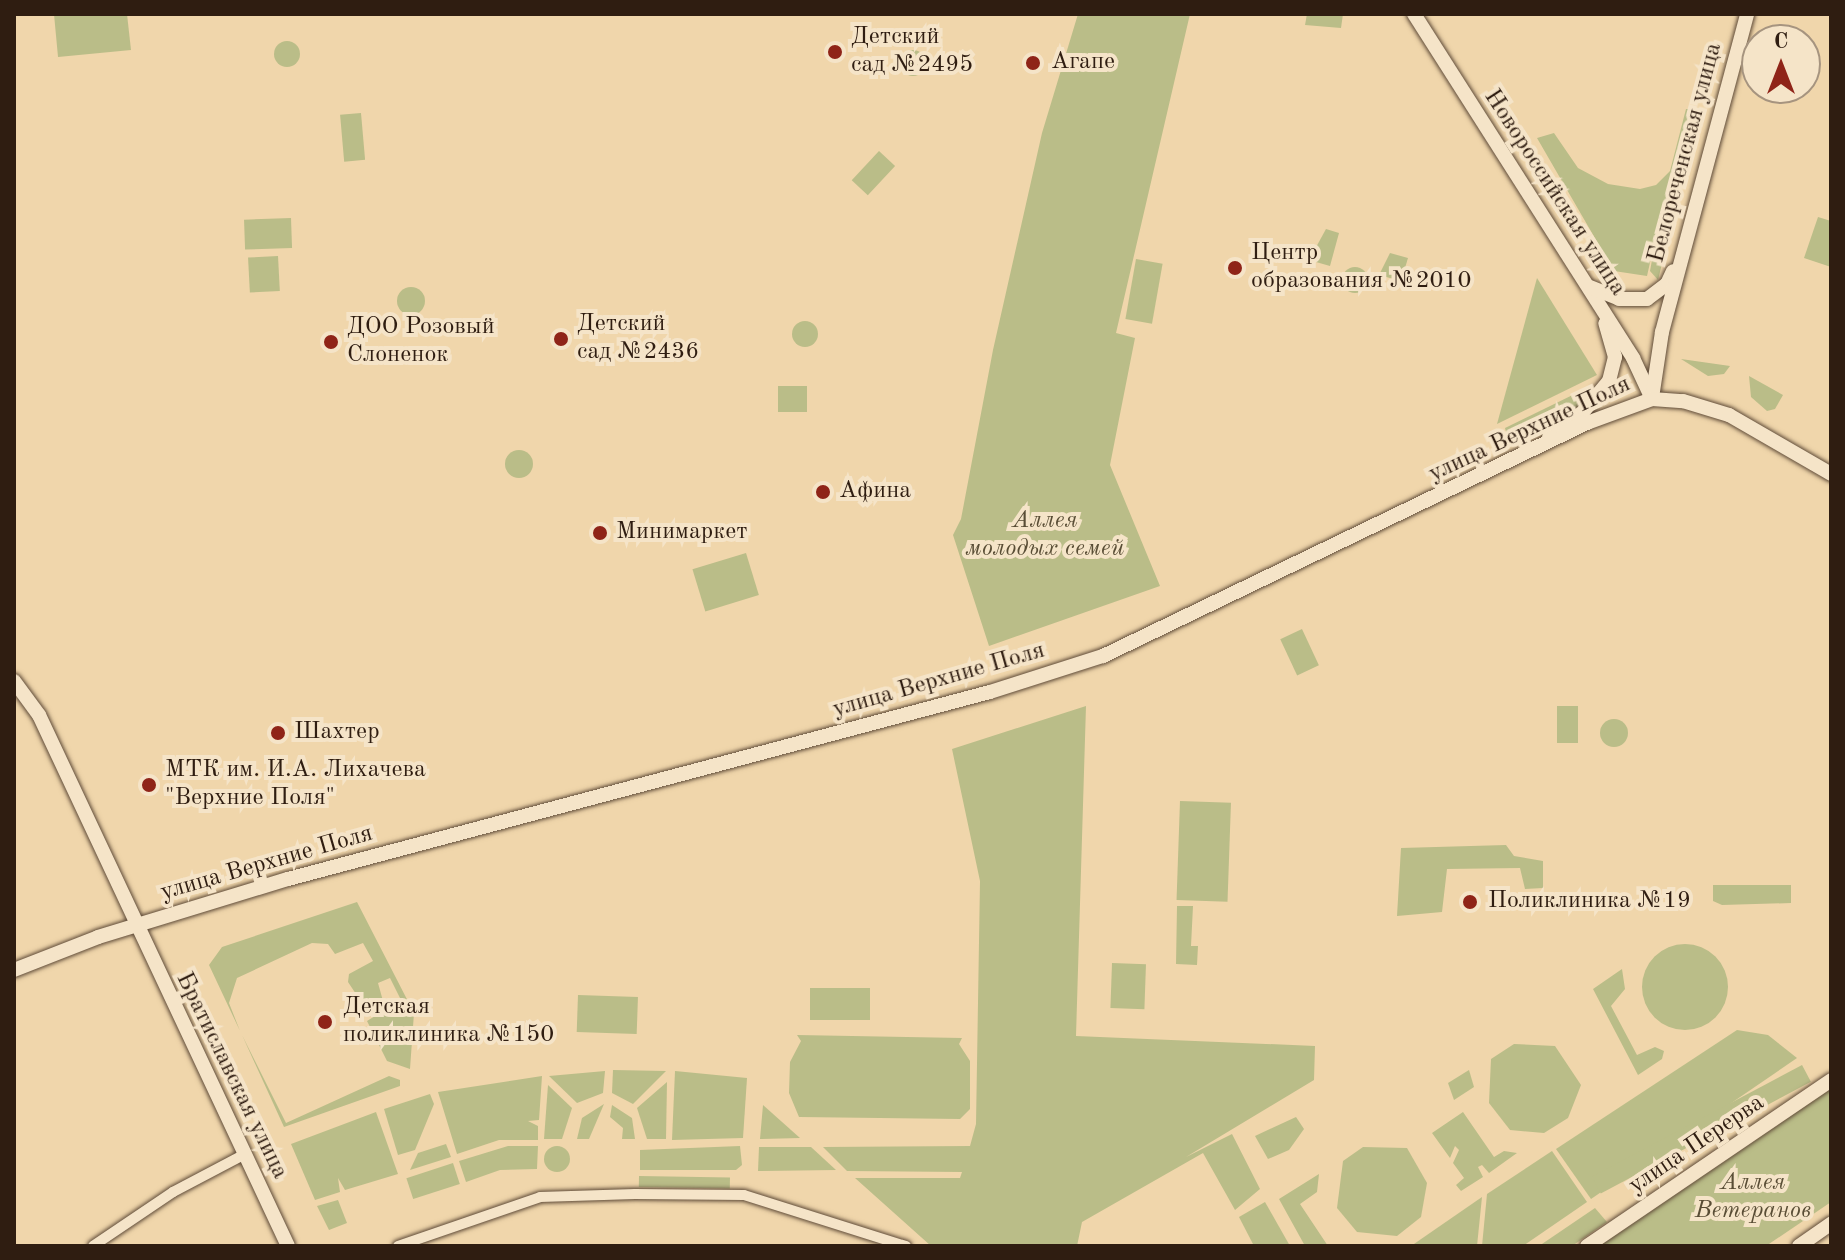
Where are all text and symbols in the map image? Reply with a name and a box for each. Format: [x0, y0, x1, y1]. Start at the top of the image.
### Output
place label: Детский сад №2495 [851, 24, 973, 80]
north arrow [1741, 24, 1821, 104]
text: С [1774, 31, 1788, 53]
street label: Белореченская улица [1643, 40, 1729, 266]
marker: Детский сад №2495 [826, 43, 844, 61]
place label: Агапе [1051, 49, 1115, 77]
marker: Агапе [1022, 52, 1044, 74]
street label: Новороссийская улица [1476, 84, 1632, 302]
place label: Центр образования №2010 [1251, 240, 1471, 296]
marker: Центр образования №2010 [1226, 259, 1244, 277]
place label: Детский сад №2436 [577, 311, 699, 367]
place label: ДОО Розовый Слоненок [347, 314, 495, 370]
marker: Детский сад №2436 [552, 330, 570, 348]
marker: ДОО Розовый Слоненок [322, 333, 340, 351]
street label: улица Верхние Поля [1425, 371, 1635, 489]
place label: Афина [839, 478, 911, 506]
marker: Афина [814, 483, 832, 501]
park label: Аллея молодых семей [966, 508, 1124, 564]
place label: Минимаркет [616, 519, 748, 547]
marker: Минимаркет [591, 524, 609, 542]
street label: улица Верхние Поля [830, 637, 1048, 725]
place label: Шахтер [294, 719, 380, 747]
marker: Шахтер [269, 724, 287, 742]
place label: МТК им. И.А. Лихачева "Верхние Поля" [165, 757, 426, 813]
marker: МТК им. И.А. Лихачева "Верхние Поля" [140, 776, 158, 794]
street label: улица Верхние Поля [158, 820, 376, 908]
place label: Поликлиника №19 [1488, 888, 1691, 916]
marker: Поликлиника №19 [1459, 891, 1481, 913]
street label: Братиславская улица [168, 968, 294, 1184]
place label: Детская поликлиника №150 [343, 994, 554, 1050]
marker: Детская поликлиника №150 [314, 1011, 336, 1033]
street label: улица Перерва [1624, 1089, 1770, 1201]
park label: Аллея Ветеранов [1695, 1170, 1811, 1226]

